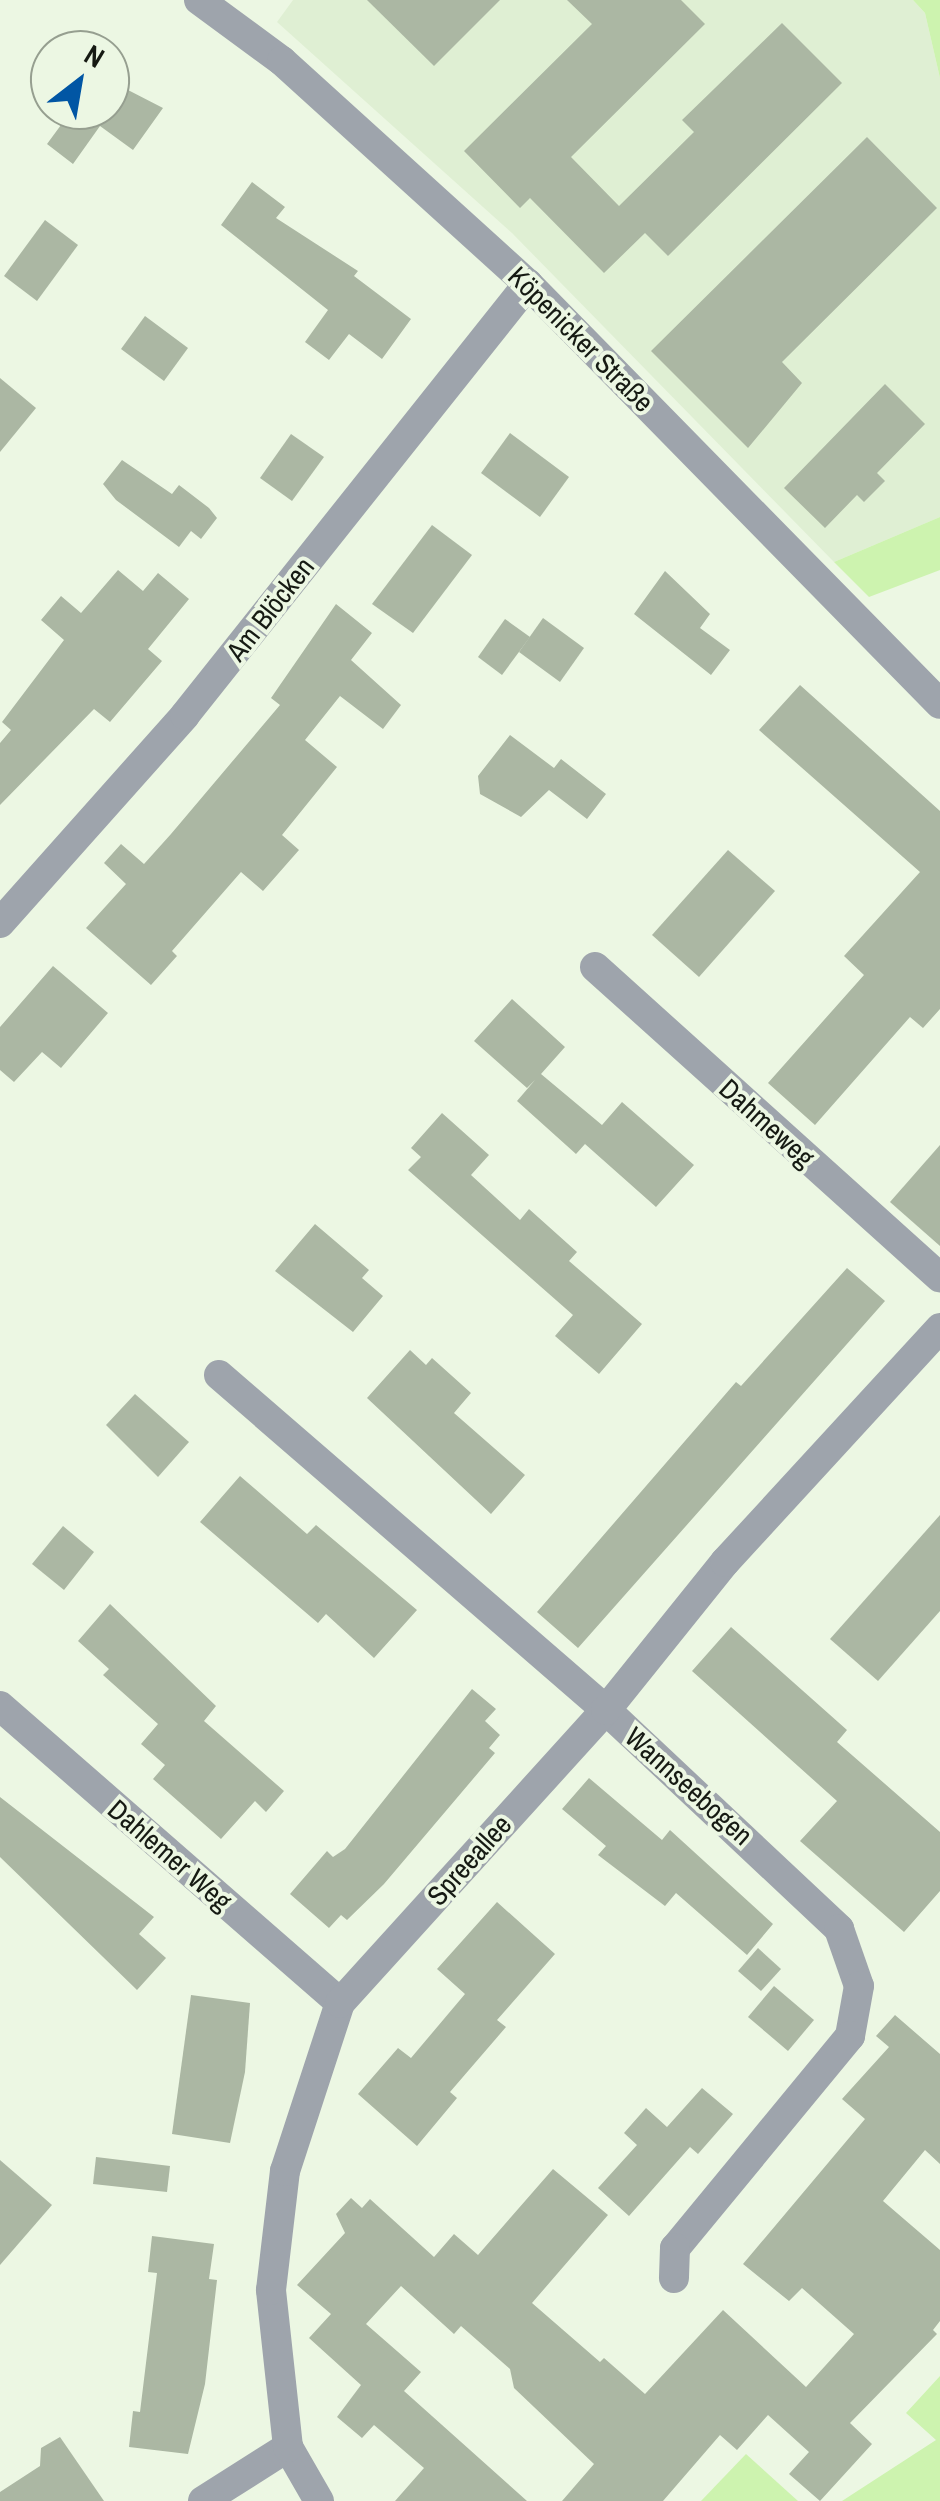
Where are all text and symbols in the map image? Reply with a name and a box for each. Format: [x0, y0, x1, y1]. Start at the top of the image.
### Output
north arrow [30, 30, 130, 130]
text: N [78, 35, 111, 77]
street label: Köpenicker Straße [501, 259, 661, 419]
street label: Am Blöcken [219, 550, 321, 668]
street label: Dahmeweg [713, 1072, 821, 1174]
street label: Wannseebogen [618, 1720, 760, 1852]
street label: Dahlemer Weg [101, 1792, 239, 1918]
street label: Spreeallee [420, 1808, 518, 1912]

